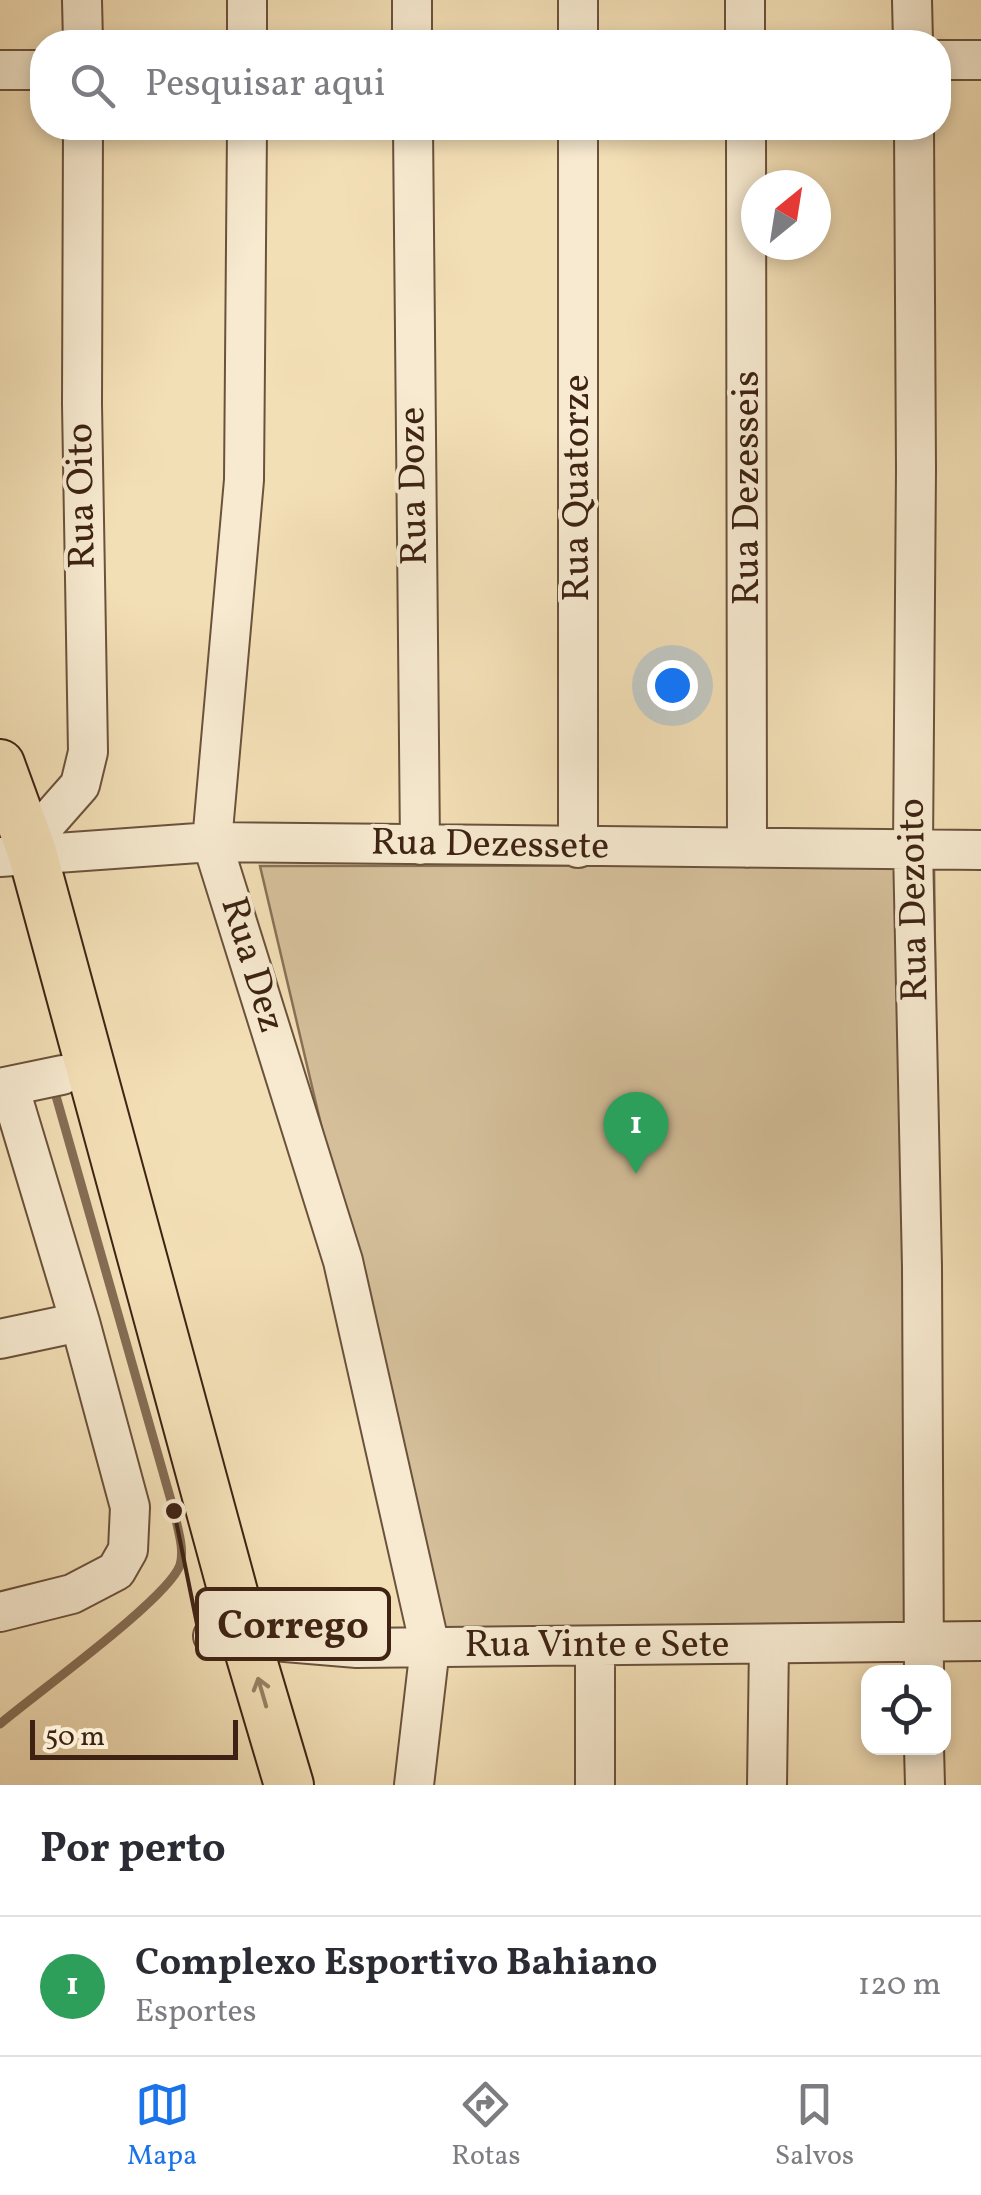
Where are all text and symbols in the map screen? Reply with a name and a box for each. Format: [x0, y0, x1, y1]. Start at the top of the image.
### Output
search box [30, 30, 951, 140]
icon: search [65, 58, 120, 113]
text: Pesquisar aqui [145, 59, 385, 112]
north arrow [741, 170, 831, 260]
street label: Rua Dezesseis [722, 371, 775, 606]
street label: Rua Quatorze [552, 374, 605, 602]
street label: Rua Doze [387, 406, 443, 566]
street label: Rua Oito [55, 422, 111, 570]
your location [647, 660, 698, 711]
street label: Rua Dezoito [887, 798, 943, 1002]
street label: Rua Dezessete [370, 817, 610, 875]
street label: Rua Dez [205, 891, 297, 1039]
pin: 1 [604, 1092, 668, 1174]
callout: Corrego [197, 1589, 389, 1659]
text: Corrego [217, 1600, 369, 1656]
street label: Rua Vinte e Sete [464, 1620, 730, 1673]
map controls [861, 1665, 951, 1755]
button: locate [861, 1665, 951, 1755]
one-way arrow [251, 1676, 270, 1708]
scale bar [30, 1715, 238, 1760]
text: 50 m [45, 1718, 105, 1757]
text: Por perto [40, 1821, 226, 1880]
text: Complexo Esportivo Bahiano [135, 1938, 657, 1991]
text: 1 [66, 1964, 79, 2008]
text: 120 m [858, 1964, 941, 2008]
text: Esportes [135, 1991, 256, 2035]
tab: Mapa [127, 2077, 197, 2176]
tab: Rotas [451, 2077, 521, 2176]
tab: Salvos [775, 2077, 854, 2176]

